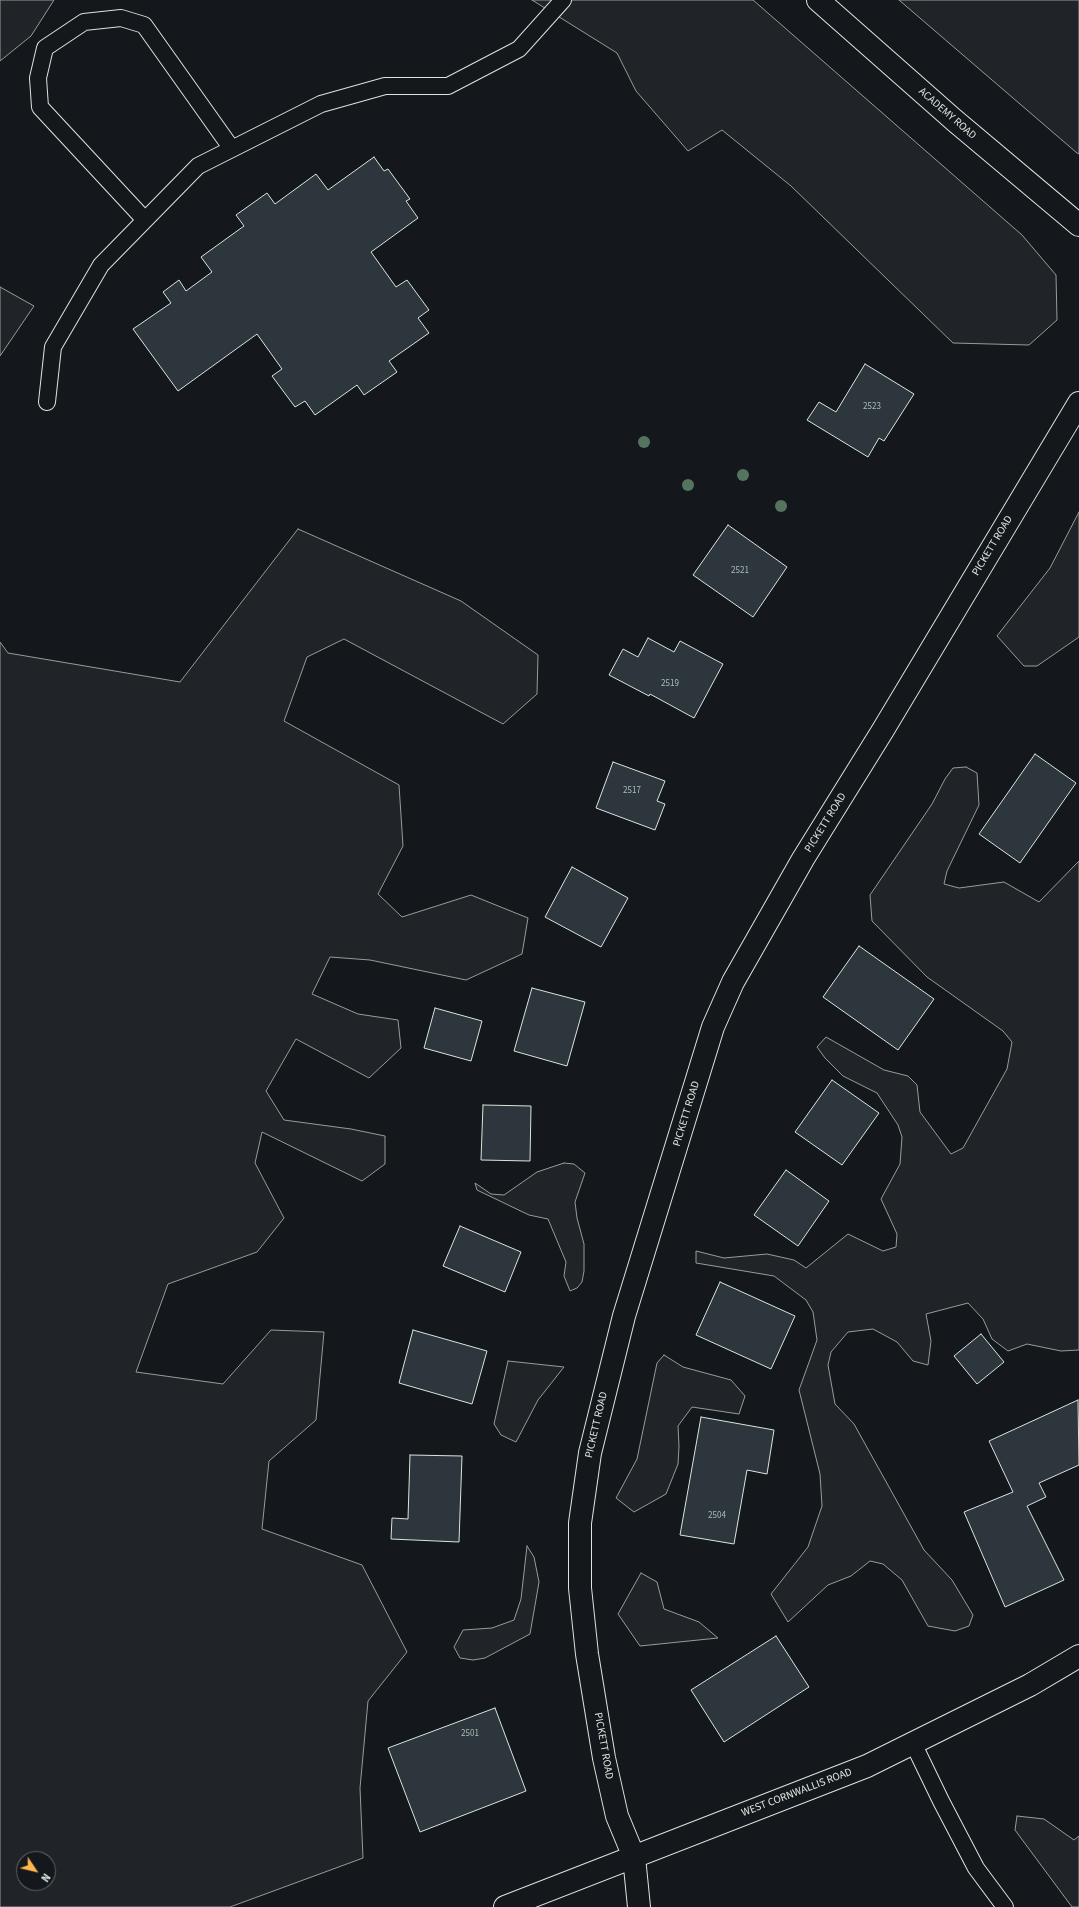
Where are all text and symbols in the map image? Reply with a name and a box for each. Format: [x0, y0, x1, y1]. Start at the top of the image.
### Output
street label: ACADEMY ROAD [915, 85, 979, 143]
house number: 2523 [863, 402, 881, 412]
street label: PICKETT ROAD [970, 514, 1016, 578]
house number: 2521 [731, 566, 749, 576]
house number: 2519 [661, 679, 679, 689]
house number: 2517 [623, 786, 641, 796]
street label: PICKETT ROAD [802, 791, 850, 855]
street label: PICKETT ROAD [671, 1080, 703, 1148]
street label: PICKETT ROAD [583, 1391, 611, 1459]
house number: 2504 [708, 1511, 726, 1521]
street label: PICKETT ROAD [591, 1711, 615, 1781]
house number: 2501 [461, 1729, 479, 1739]
street label: WEST CORNWALLIS ROAD [740, 1766, 854, 1820]
north arrow [16, 1851, 56, 1891]
text: N [37, 1870, 54, 1885]

